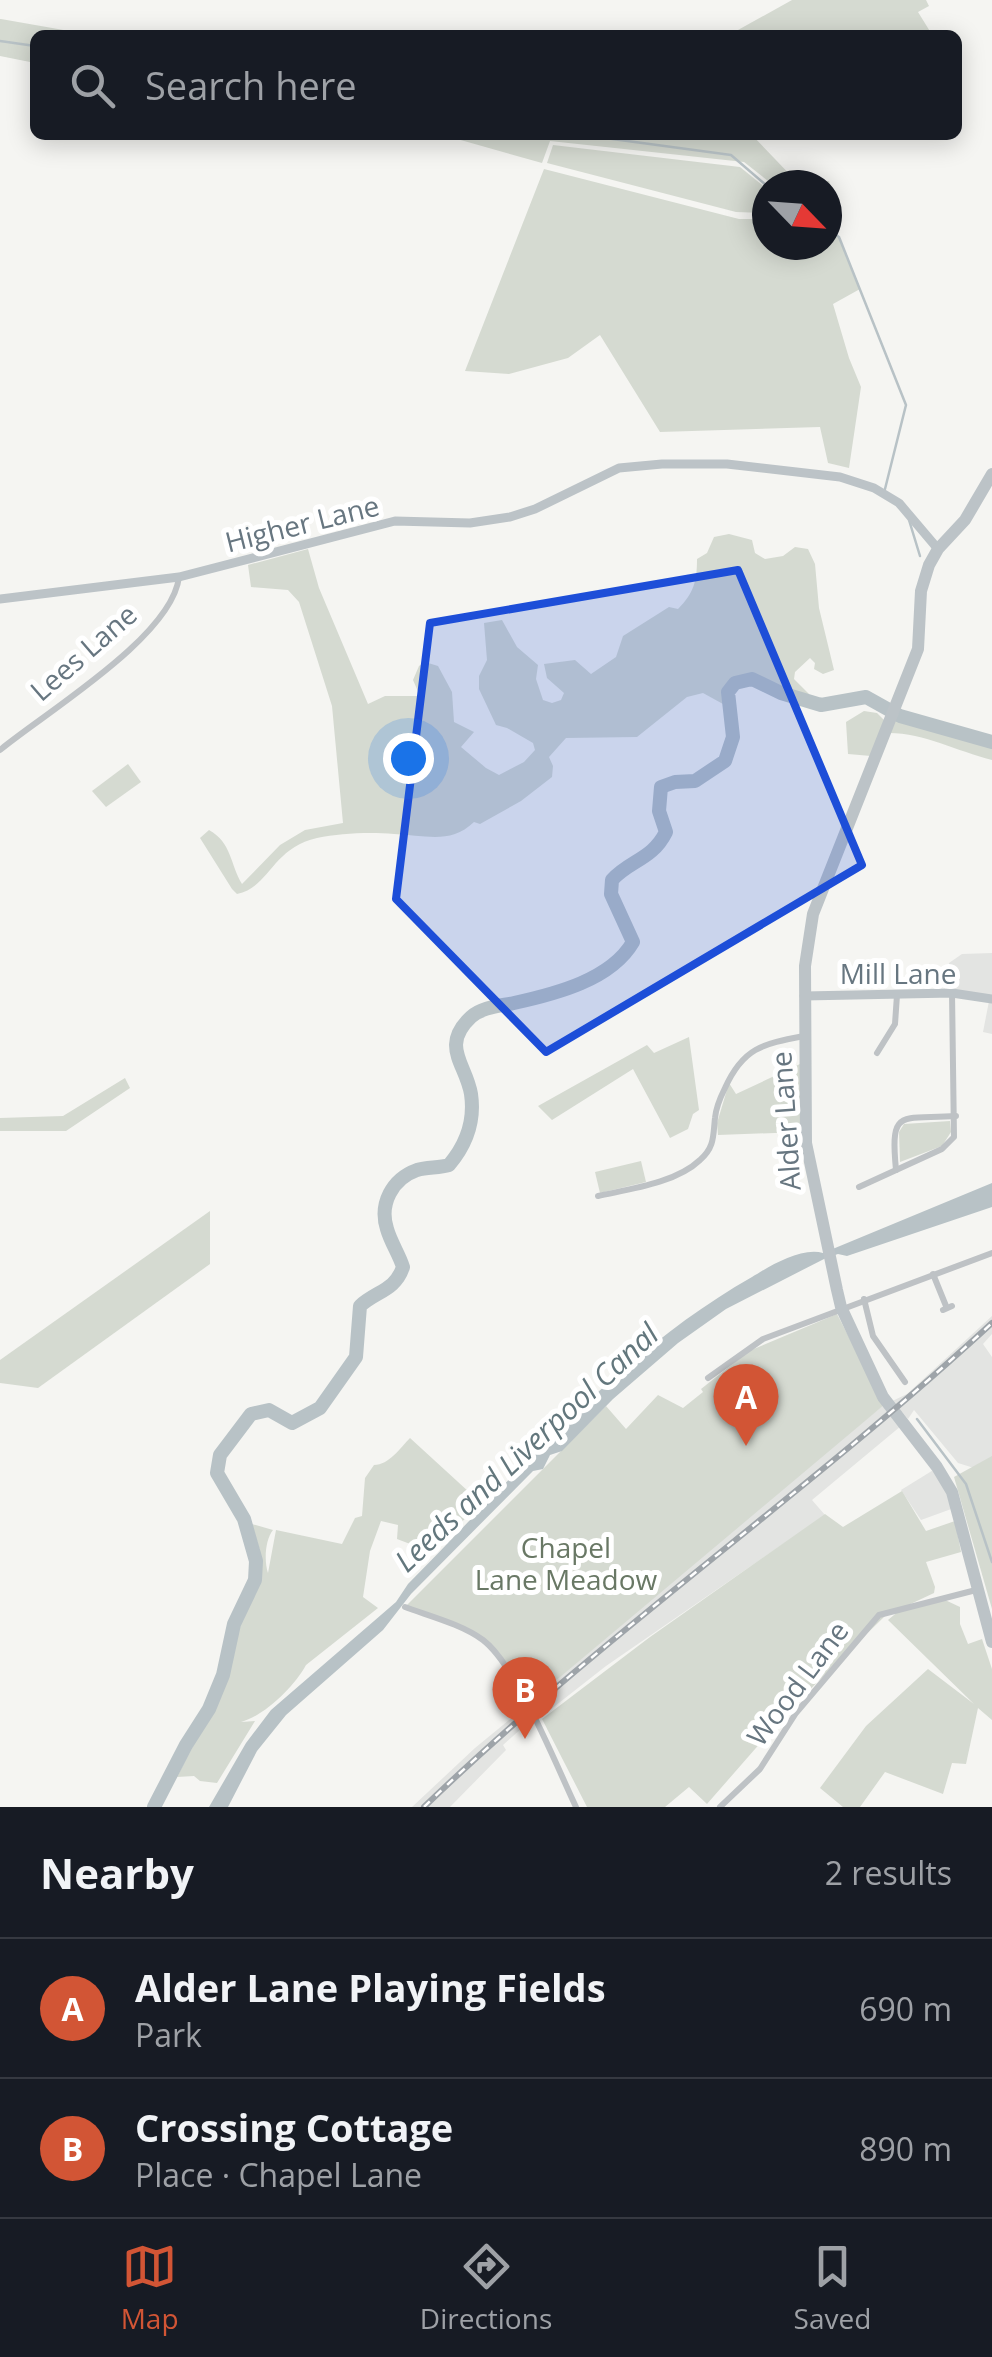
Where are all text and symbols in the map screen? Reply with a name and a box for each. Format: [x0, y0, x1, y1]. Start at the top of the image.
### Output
search box [30, 30, 962, 140]
icon: search [65, 58, 120, 113]
text: Search here [145, 59, 357, 111]
north arrow [752, 170, 842, 260]
street label: Higher Lane [221, 485, 383, 561]
street label: Lees Lane [22, 595, 144, 709]
your location [383, 733, 434, 784]
street label: Mill Lane [840, 954, 956, 992]
street label: Alder Lane [761, 1050, 809, 1192]
water label: Leeds and Liverpool Canal [385, 1313, 668, 1580]
pin: A [714, 1364, 778, 1446]
park label: Chapel Lane Meadow [475, 1528, 658, 1598]
street label: Wood Lane [738, 1613, 856, 1753]
pin: B [492, 1656, 558, 1739]
text: Nearby [40, 1844, 194, 1901]
text: 2 results [825, 1851, 952, 1894]
text: Alder Lane Playing Fields [135, 1961, 606, 2013]
text: A [61, 1987, 84, 2030]
text: 690 m [859, 1987, 952, 2030]
text: Park [135, 2013, 202, 2056]
text: Crossing Cottage [135, 2101, 453, 2153]
text: B [62, 2127, 83, 2170]
text: 890 m [859, 2127, 952, 2170]
text: Place · Chapel Lane [135, 2153, 422, 2196]
tab: Map [121, 2239, 179, 2337]
tab: Directions [420, 2239, 552, 2337]
tab: Saved [794, 2239, 871, 2337]

